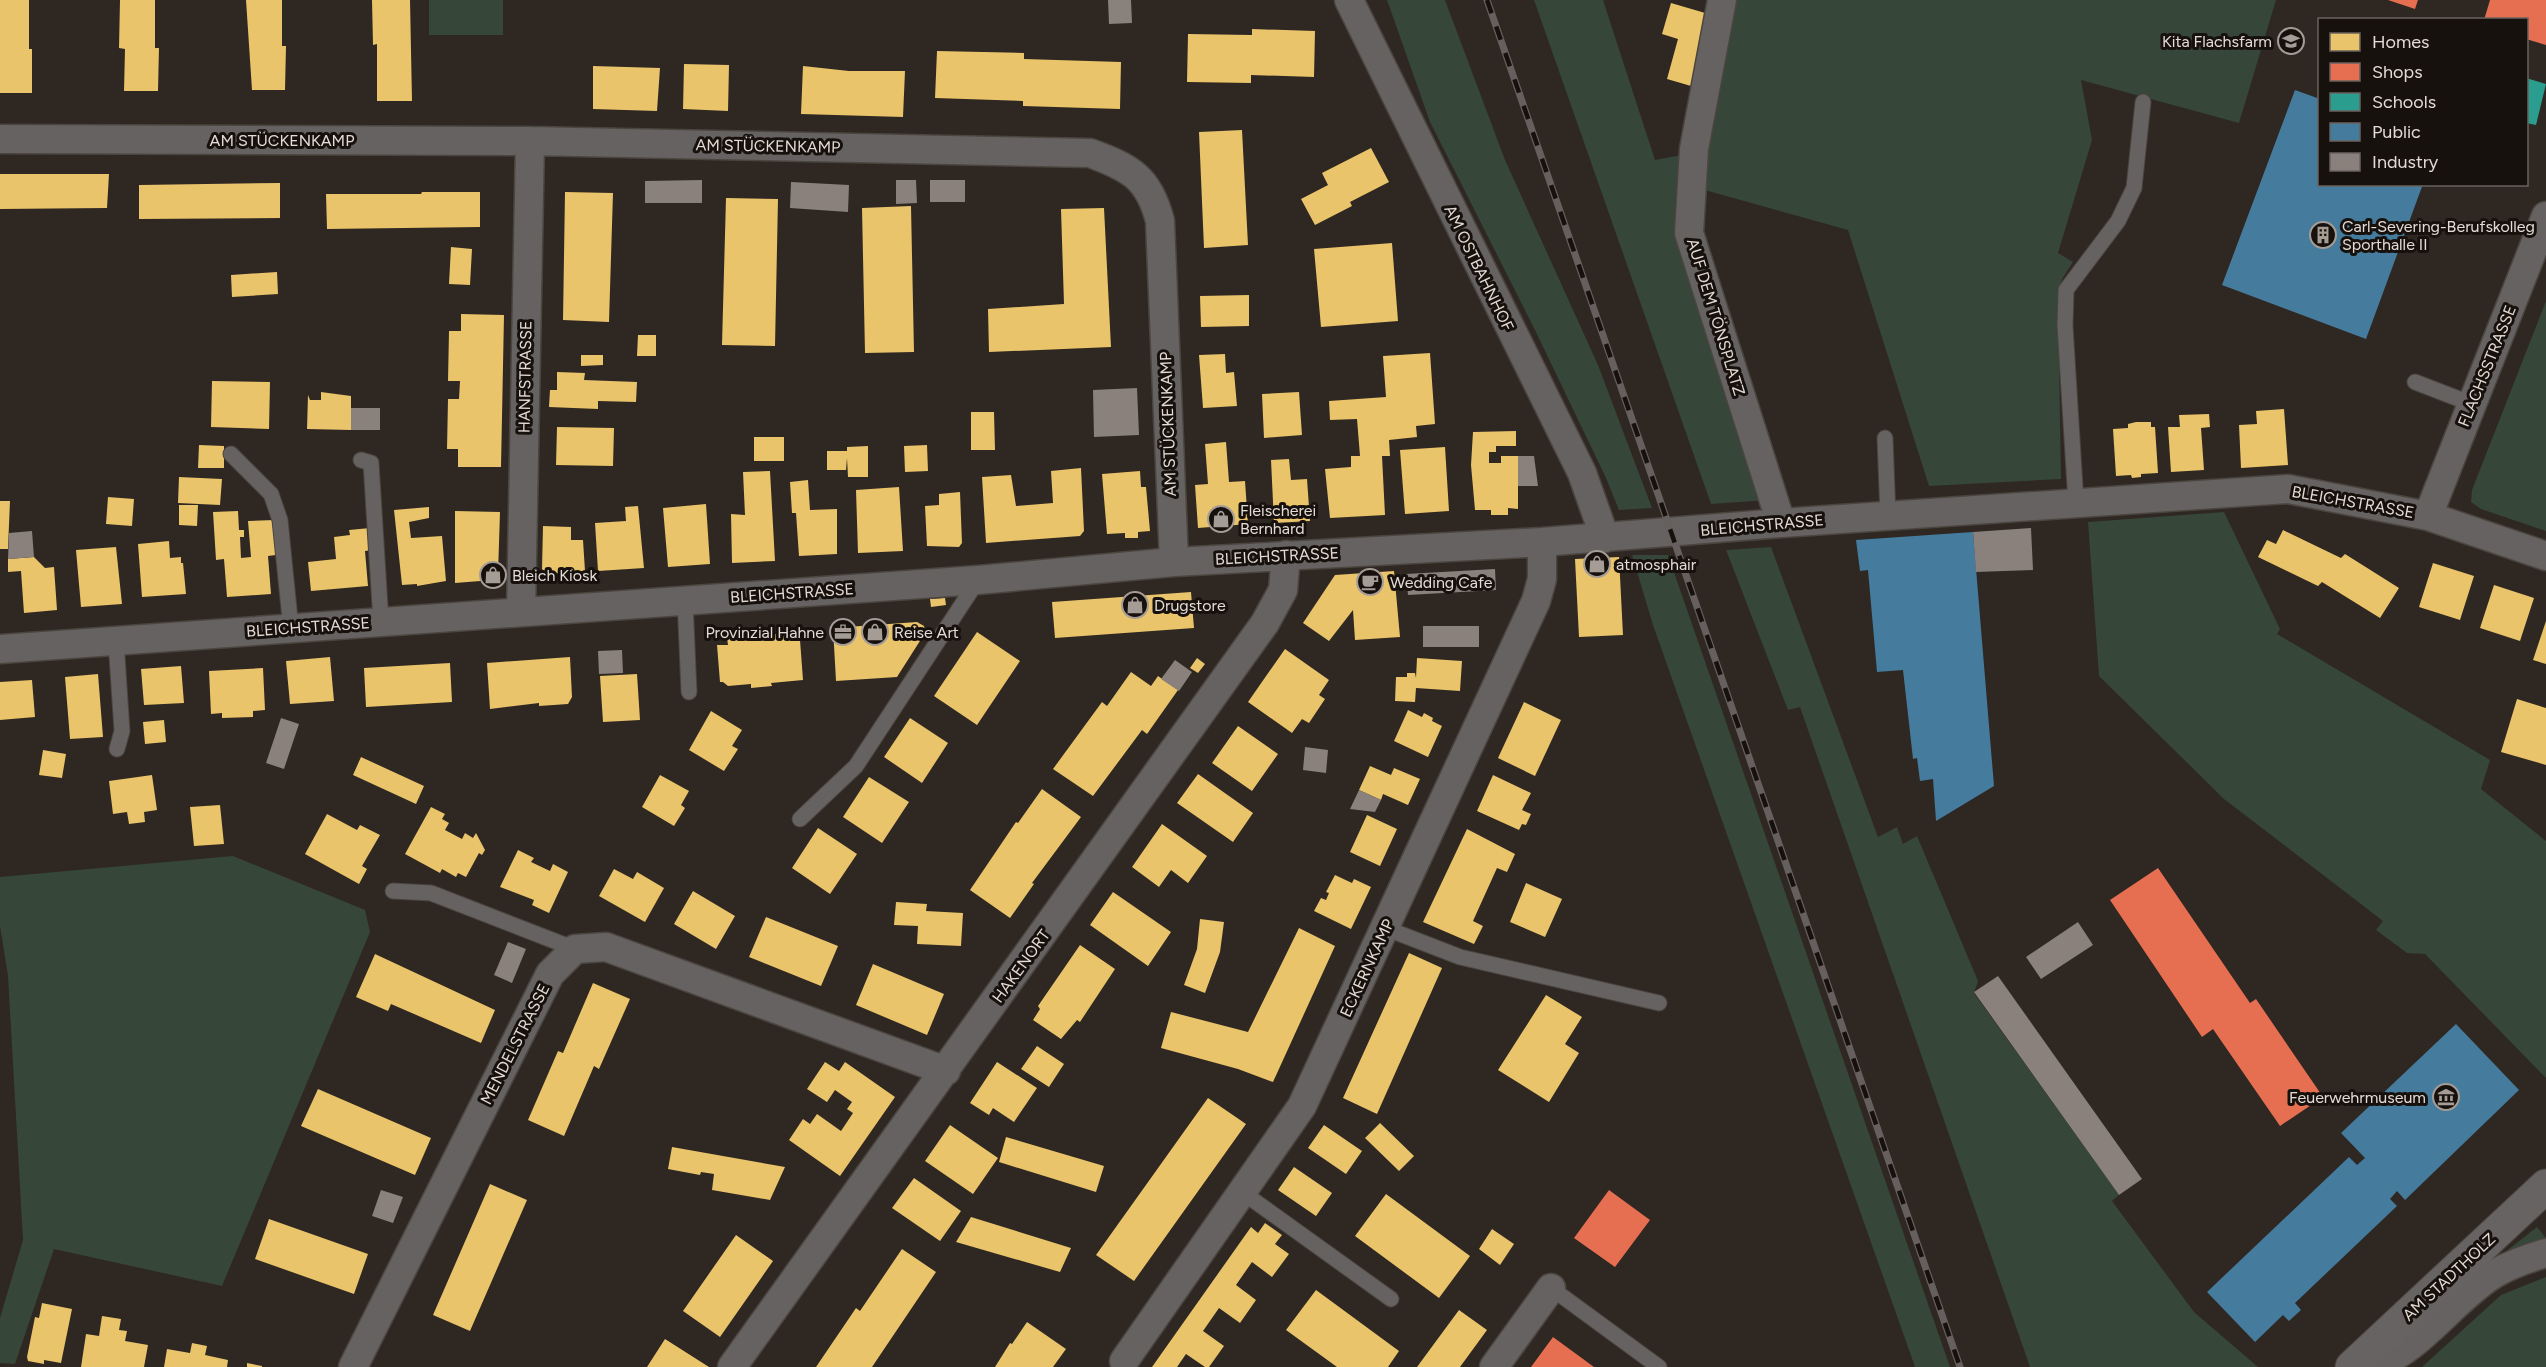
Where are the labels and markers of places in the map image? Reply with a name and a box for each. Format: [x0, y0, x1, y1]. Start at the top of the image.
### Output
school or university icon: Kita Flachsfarm [2276, 26, 2306, 56]
place label: Kita Flachsfarm [2162, 32, 2272, 51]
place label: Carl-Severing-Berufskolleg Sporthalle II [2342, 217, 2535, 254]
building icon: Carl-Severing-Berufskolleg Sporthalle II [2308, 220, 2338, 250]
place label: Fleischerei Bernhard [1240, 501, 1316, 538]
shop icon: Fleischerei Bernhard [1206, 504, 1236, 534]
shop icon: atmosphair [1582, 549, 1612, 579]
place label: atmosphair [1616, 555, 1697, 574]
shop icon: Bleich Kiosk [478, 560, 508, 590]
place label: Bleich Kiosk [512, 566, 597, 585]
cafe icon: Wedding Cafe [1355, 567, 1385, 597]
place label: Wedding Cafe [1390, 573, 1493, 592]
shop icon: Drugstore [1120, 590, 1150, 620]
place label: Drugstore [1154, 596, 1226, 615]
office icon: Provinzial Hahne [828, 617, 858, 647]
shop icon: Reise Art [860, 617, 890, 647]
place label: Provinzial Hahne [705, 623, 824, 642]
place label: Reise Art [894, 623, 959, 642]
museum icon: Feuerwehrmuseum [2431, 1082, 2461, 1112]
place label: Feuerwehrmuseum [2289, 1088, 2426, 1107]

